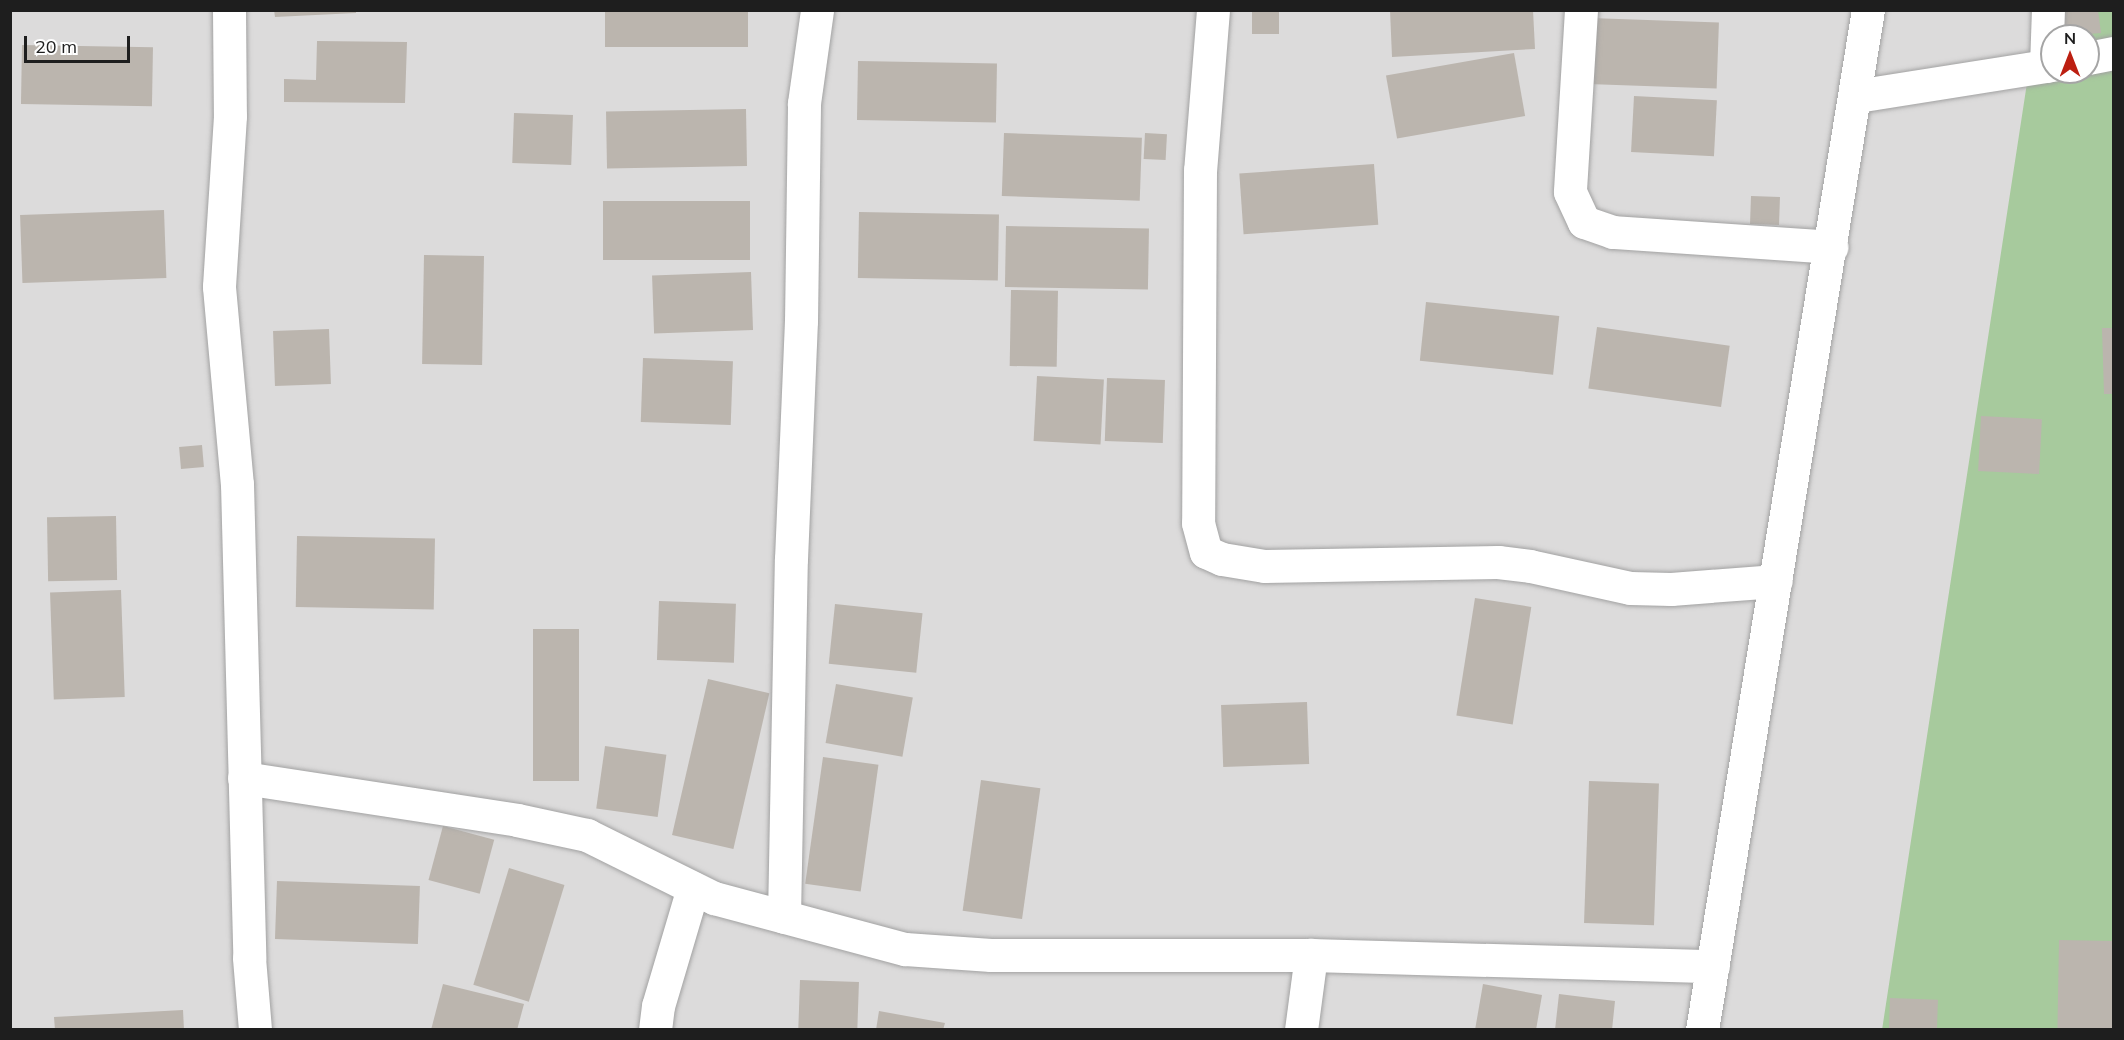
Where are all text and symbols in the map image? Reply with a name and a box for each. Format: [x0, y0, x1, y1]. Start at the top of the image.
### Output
scale bar [27, 24, 134, 62]
north arrow [2040, 24, 2100, 84]
text: N [2064, 28, 2076, 48]
text: 20 m [35, 35, 77, 58]

